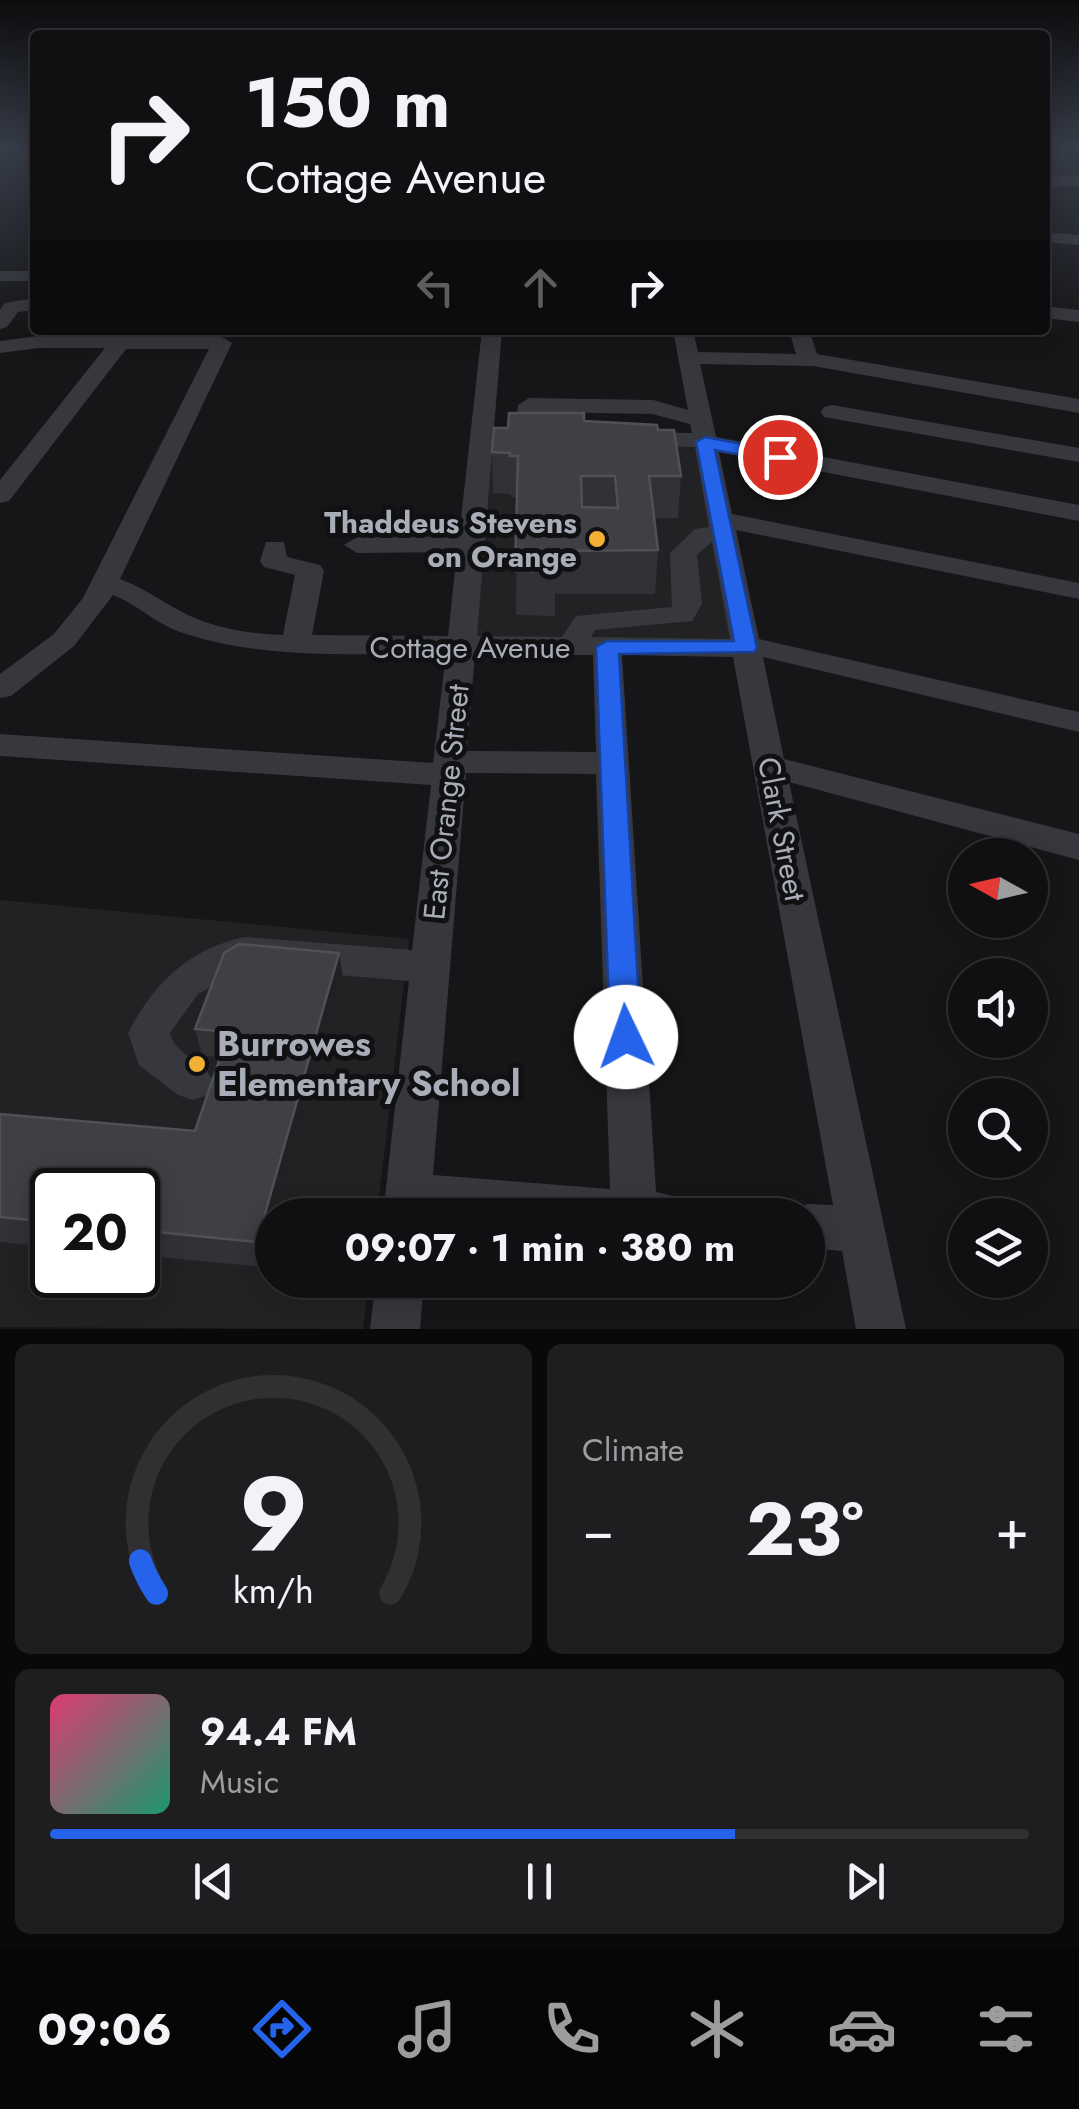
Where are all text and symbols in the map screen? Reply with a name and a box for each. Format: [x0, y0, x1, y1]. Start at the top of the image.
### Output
text: 150 m [245, 52, 451, 153]
icon: right [80, 70, 210, 200]
text: Cottage Avenue [245, 145, 546, 210]
icon: left [408, 260, 463, 315]
icon: ahead [513, 260, 568, 315]
icon: right [618, 260, 673, 315]
pin [738, 415, 823, 500]
icon: arrive [753, 430, 808, 485]
place label: Thaddeus Stevens on Orange [324, 501, 577, 578]
marker: Thaddeus Stevens on Orange [586, 528, 608, 550]
street label: Cottage Avenue [370, 626, 570, 669]
street label: East Orange Street [412, 681, 480, 922]
street label: Clark Street [747, 753, 817, 906]
north arrow [948, 838, 1048, 938]
map controls [948, 838, 1048, 1298]
button: sound [948, 958, 1048, 1058]
position arrow [574, 985, 678, 1089]
place label: Burrowes Elementary School [217, 1019, 521, 1109]
marker: Burrowes Elementary School [186, 1053, 208, 1075]
button: search [948, 1078, 1048, 1178]
speed limit sign: 20 [30, 1168, 160, 1298]
button: layers [948, 1198, 1048, 1298]
text: 09:07 · 1 min · 380 m [345, 1220, 735, 1275]
text: Climate [582, 1427, 684, 1473]
text: 9 [239, 1440, 308, 1590]
text: 23° [746, 1475, 864, 1583]
text: − [582, 1490, 614, 1570]
text: + [995, 1490, 1029, 1570]
text: km/h [233, 1565, 314, 1616]
text: 94.4 FM [200, 1704, 357, 1759]
text: Music [200, 1759, 279, 1805]
icon: previous [186, 1854, 241, 1909]
icon: pause [512, 1854, 567, 1909]
icon: next [838, 1854, 893, 1909]
icon: directions [247, 1994, 317, 2064]
icon: music [392, 1994, 462, 2064]
icon: phone [537, 1994, 607, 2064]
icon: climate [682, 1994, 752, 2064]
icon: car [827, 1994, 897, 2064]
icon: filters [971, 1994, 1041, 2064]
text: 09:06 [37, 1997, 172, 2062]

